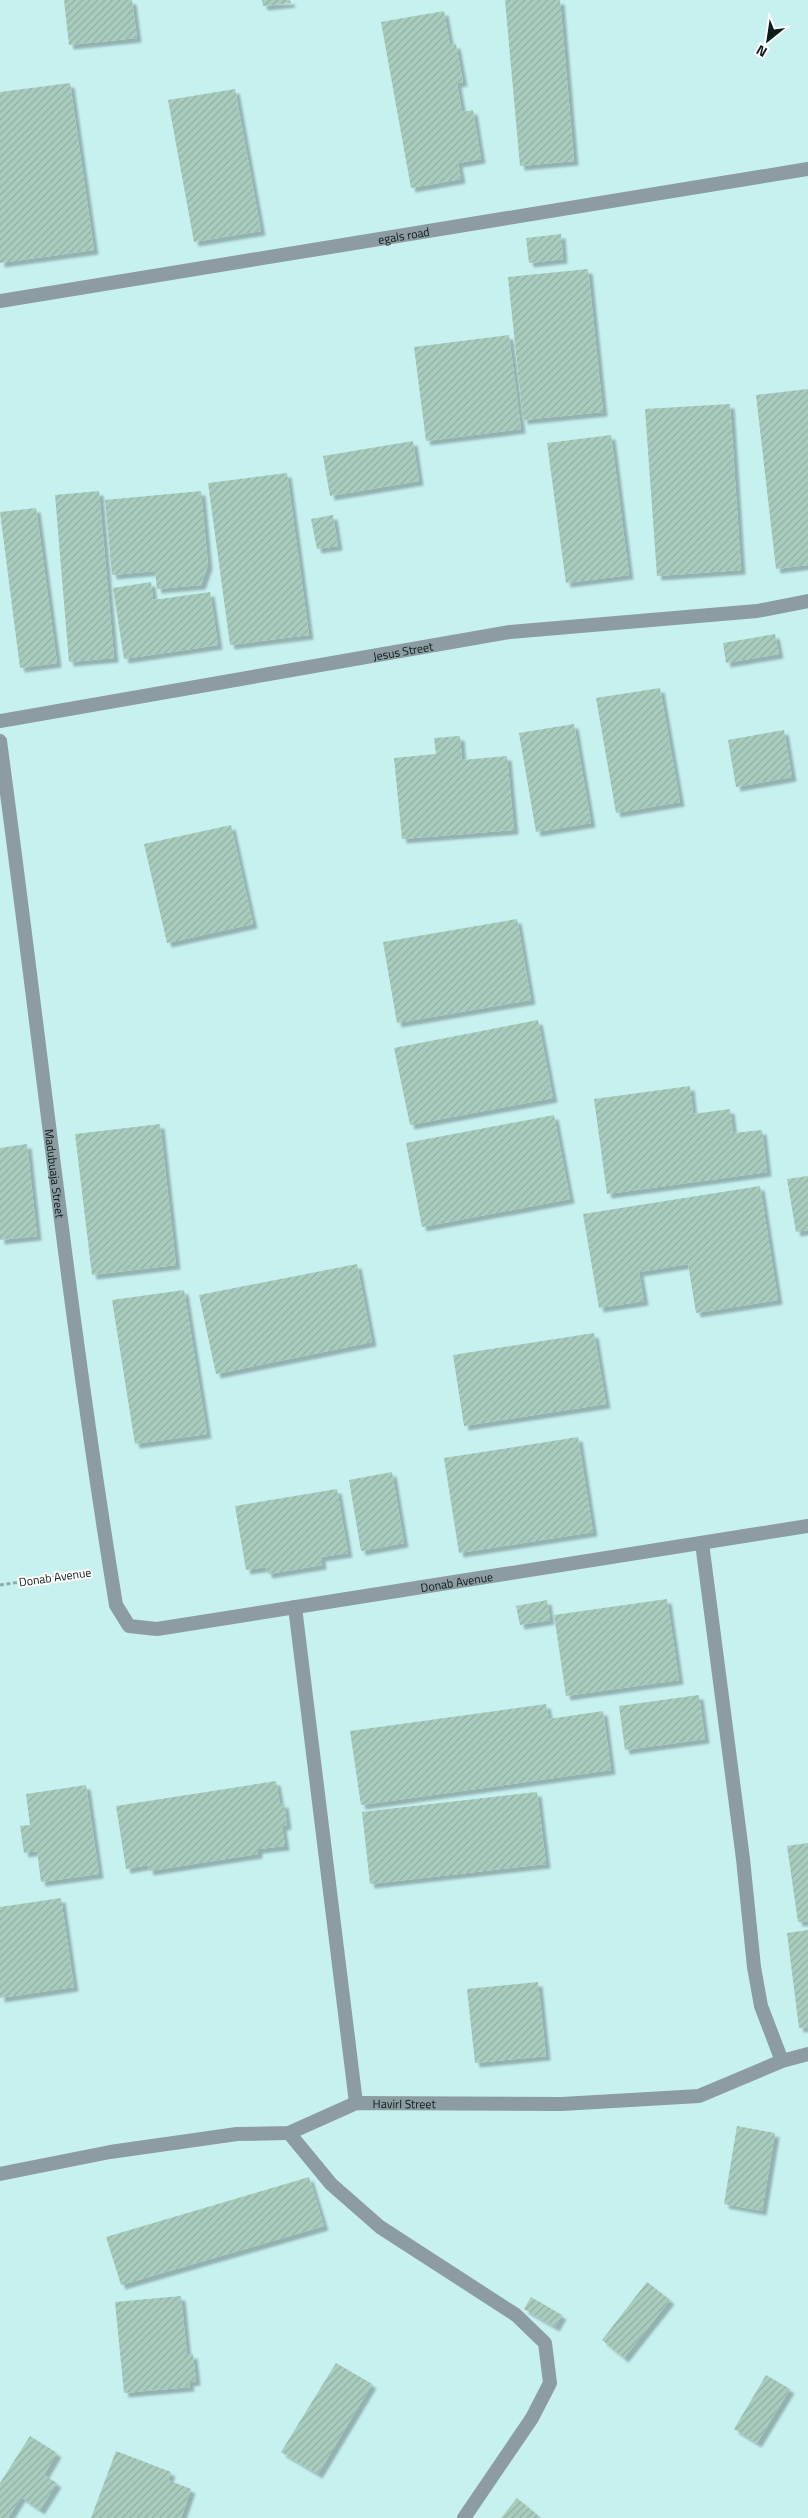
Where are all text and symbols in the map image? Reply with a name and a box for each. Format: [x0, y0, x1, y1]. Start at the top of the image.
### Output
north arrow [743, 15, 793, 65]
text: N [752, 40, 771, 63]
street label: egals road [376, 221, 431, 249]
street label: Jesus Street [371, 636, 435, 665]
street label: Madubuaja Street [40, 1128, 70, 1220]
street label: Donab Avenue [18, 1563, 92, 1591]
street label: Donab Avenue [419, 1567, 494, 1597]
street label: Havirl Street [373, 2094, 436, 2113]

